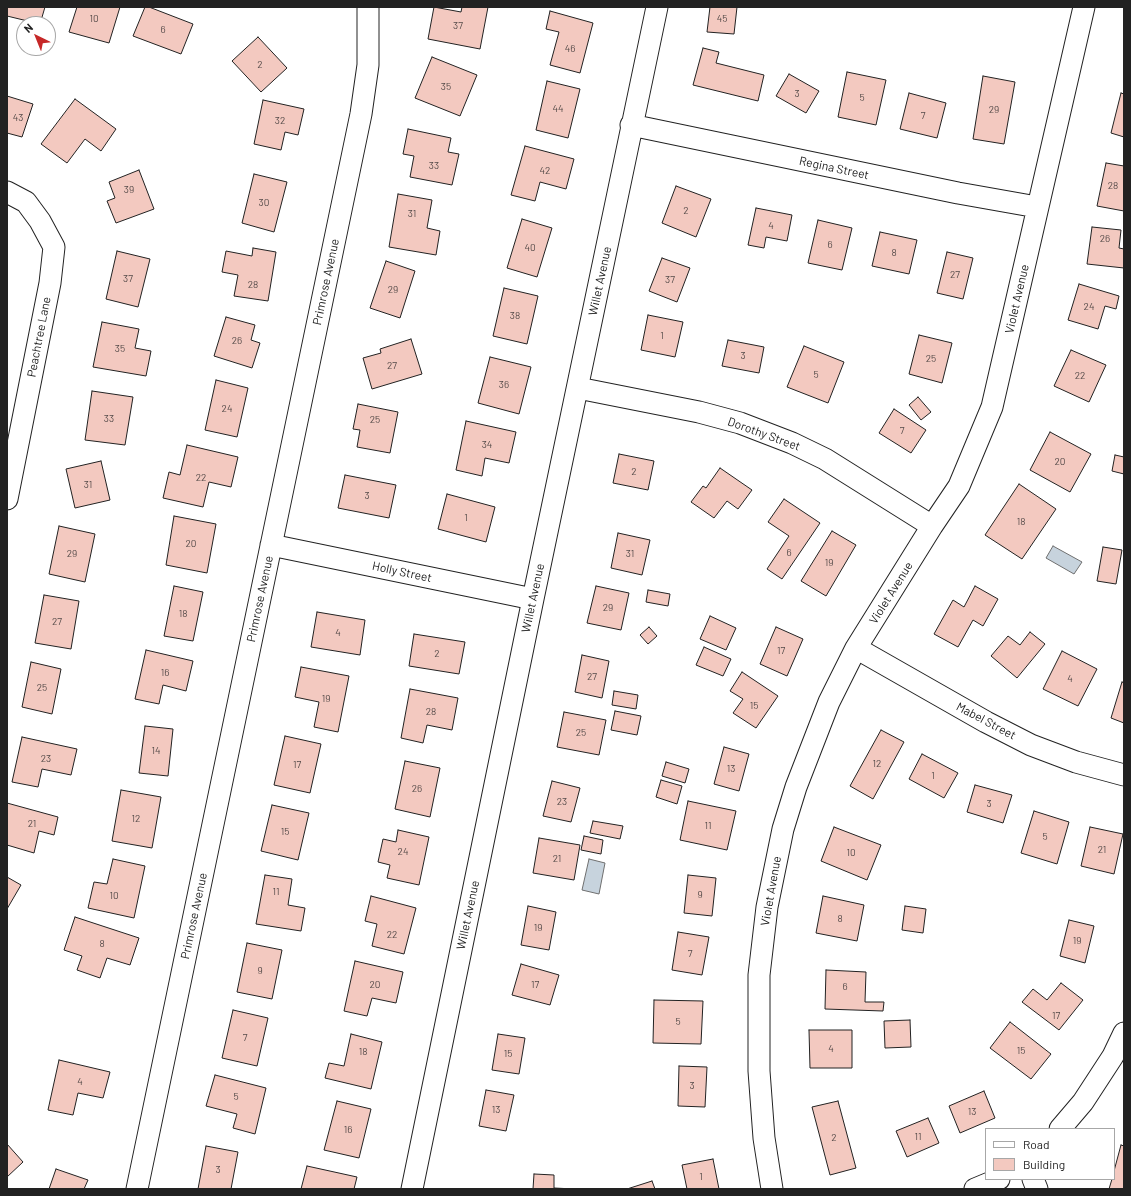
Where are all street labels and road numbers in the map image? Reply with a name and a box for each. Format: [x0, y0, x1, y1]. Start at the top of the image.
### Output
street label: Regina Street [798, 154, 870, 182]
street label: Primrose Avenue [310, 237, 342, 327]
street label: Willet Avenue [586, 245, 614, 317]
street label: Violet Avenue [1002, 263, 1032, 335]
street label: Peachtree Lane [24, 296, 54, 378]
street label: Dorothy Street [726, 414, 802, 454]
street label: Primrose Avenue [244, 554, 276, 644]
street label: Holly Street [371, 559, 433, 585]
street label: Violet Avenue [866, 559, 916, 627]
street label: Willet Avenue [519, 562, 547, 634]
street label: Mabel Street [954, 699, 1018, 743]
street label: Violet Avenue [758, 855, 784, 927]
street label: Primrose Avenue [178, 871, 210, 961]
street label: Willet Avenue [454, 879, 482, 951]

